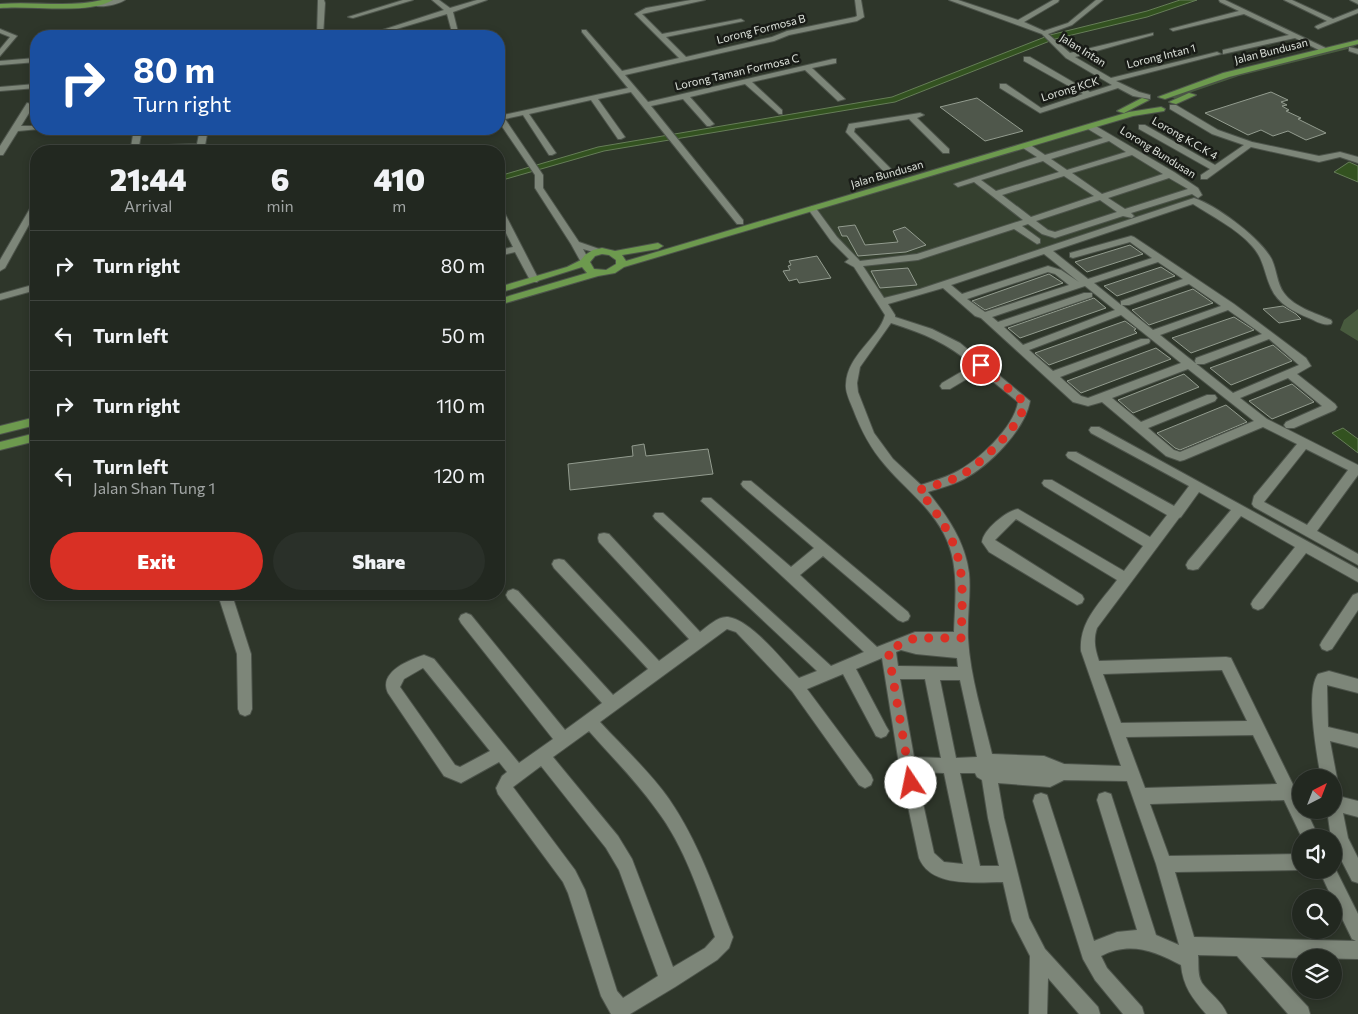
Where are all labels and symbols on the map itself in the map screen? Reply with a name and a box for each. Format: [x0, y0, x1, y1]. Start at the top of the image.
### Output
street label: Lorong Formosa B [715, 11, 807, 46]
street label: Jalan Intan [1057, 30, 1109, 70]
street label: Jalan Bundusan [1233, 35, 1309, 67]
street label: Lorong Intan 1 [1125, 41, 1197, 70]
street label: Lorong Taman Formosa C [673, 51, 800, 92]
street label: Lorong KCK [1039, 73, 1101, 104]
street label: Lorong K.C.K 4 [1150, 113, 1221, 162]
street label: Lorong Bundusan [1118, 123, 1199, 180]
street label: Jalan Bundusan [849, 157, 925, 191]
pin [960, 344, 1002, 386]
position arrow [884, 756, 936, 808]
north arrow [1292, 769, 1342, 819]

